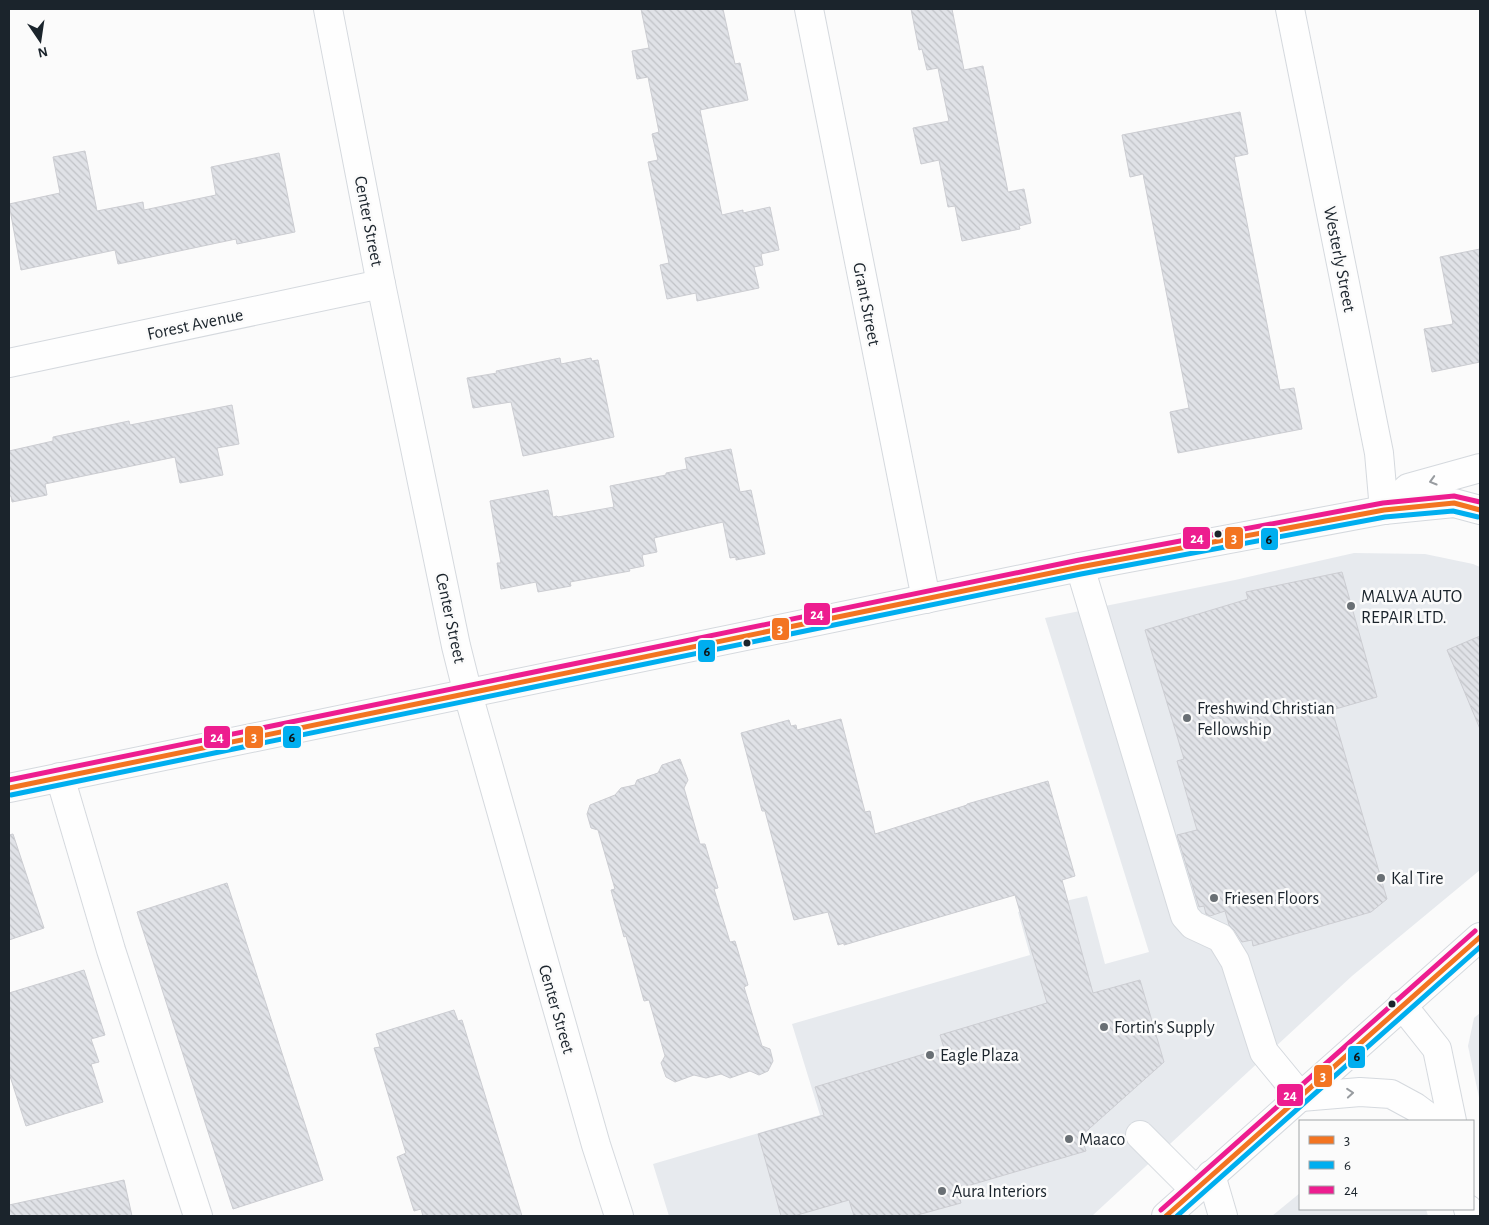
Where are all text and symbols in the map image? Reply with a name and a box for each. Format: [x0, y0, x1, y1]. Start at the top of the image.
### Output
north arrow [15, 15, 65, 65]
text: N [36, 44, 49, 60]
street label: Center Street [350, 175, 386, 268]
street label: Westerly Street [1320, 205, 1358, 314]
street label: Grant Street [849, 261, 883, 348]
street label: Forest Avenue [146, 306, 245, 344]
one-way arrow [1430, 476, 1438, 486]
line badge: 24 [1182, 526, 1211, 550]
line badge: 3 [1224, 526, 1244, 550]
line badge: 6 [1260, 527, 1279, 551]
unlabelled marker [1213, 529, 1223, 539]
text: 24 [1190, 532, 1204, 546]
text: 3 [1231, 532, 1237, 546]
text: 6 [1266, 533, 1273, 547]
street label: Center Street [432, 572, 468, 665]
place label: MALWA AUTO REPAIR LTD. [1361, 588, 1462, 627]
marker: MALWA AUTO REPAIR LTD. [1345, 600, 1357, 612]
line badge: 24 [803, 602, 831, 626]
text: 24 [810, 608, 824, 622]
line badge: 3 [771, 617, 790, 641]
text: 3 [777, 623, 783, 637]
unlabelled marker [742, 638, 752, 648]
line badge: 6 [697, 639, 716, 663]
text: 6 [704, 645, 711, 659]
place label: Freshwind Christian Fellowship [1197, 700, 1335, 739]
marker: Freshwind Christian Fellowship [1181, 712, 1193, 724]
line badge: 24 [203, 725, 231, 749]
line badge: 3 [244, 725, 264, 749]
line badge: 6 [282, 725, 302, 749]
text: 24 [210, 731, 224, 745]
text: 3 [251, 731, 257, 745]
text: 6 [289, 731, 296, 745]
place label: Kal Tire [1391, 870, 1444, 888]
marker: Kal Tire [1375, 872, 1387, 884]
place label: Friesen Floors [1224, 890, 1319, 908]
marker: Friesen Floors [1208, 892, 1220, 904]
street label: Center Street [535, 963, 577, 1056]
unlabelled marker [1387, 999, 1397, 1009]
place label: Fortin's Supply [1114, 1019, 1215, 1037]
marker: Fortin's Supply [1098, 1021, 1110, 1033]
line badge: 6 [1347, 1045, 1366, 1069]
place label: Eagle Plaza [940, 1047, 1019, 1065]
marker: Eagle Plaza [924, 1049, 936, 1061]
text: 6 [1354, 1050, 1361, 1064]
line badge: 3 [1313, 1064, 1333, 1088]
text: 3 [1320, 1070, 1326, 1084]
line badge: 24 [1276, 1083, 1304, 1107]
one-way arrow [1346, 1088, 1354, 1099]
text: 24 [1283, 1089, 1297, 1103]
legend [1299, 1120, 1474, 1210]
place label: Maaco [1079, 1131, 1126, 1149]
marker: Maaco [1063, 1133, 1075, 1145]
text: 3 [1344, 1133, 1350, 1148]
text: 6 [1344, 1158, 1351, 1173]
place label: Aura Interiors [952, 1183, 1047, 1201]
text: 24 [1344, 1183, 1358, 1198]
marker: Aura Interiors [936, 1185, 948, 1197]

